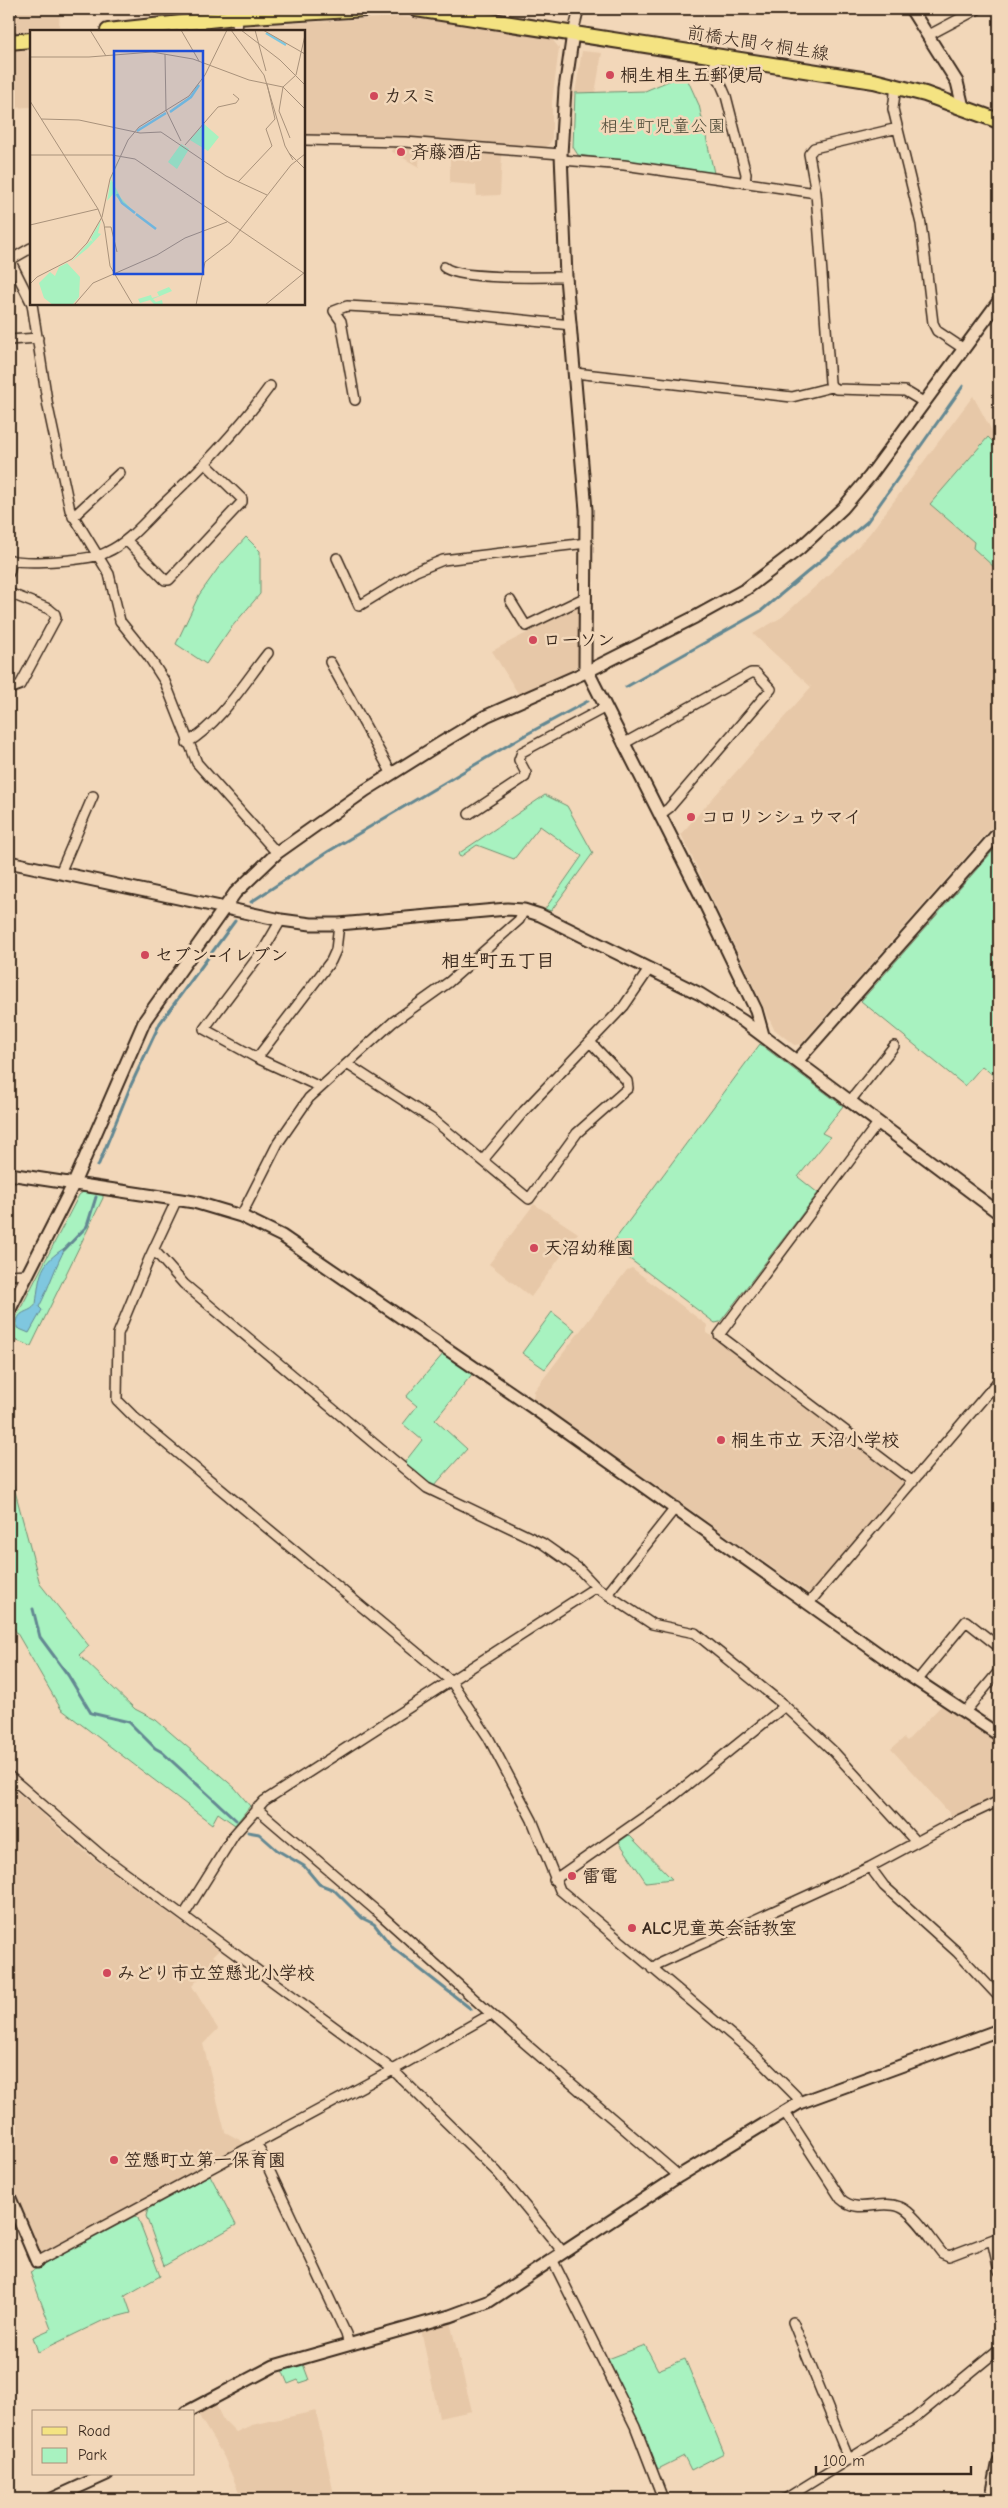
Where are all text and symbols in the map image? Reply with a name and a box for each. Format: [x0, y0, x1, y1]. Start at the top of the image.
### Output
street label: 前橋大間々桐生線 [685, 22, 831, 65]
inset map [30, 30, 305, 305]
place label: 桐生相生五郵便局 [620, 65, 764, 86]
marker: 桐生相生五郵便局 [604, 69, 616, 81]
place label: カスミ [384, 86, 438, 107]
marker: カスミ [368, 90, 380, 102]
park label: 相生町児童公園 [600, 116, 726, 137]
place label: 斉藤酒店 [411, 142, 483, 163]
marker: 斉藤酒店 [395, 146, 407, 158]
place label: ローソン [543, 630, 615, 651]
marker: ローソン [527, 634, 539, 646]
place label: コロリンシュウマイ [701, 807, 861, 828]
marker: コロリンシュウマイ [685, 811, 697, 823]
place label: セブン-イレブン [155, 945, 288, 966]
marker: セブン-イレブン [139, 949, 151, 961]
district label: 相生町五丁目 [441, 950, 555, 972]
place label: 天沼幼稚園 [544, 1238, 634, 1259]
marker: 天沼幼稚園 [528, 1242, 540, 1254]
place label: 桐生市立 天沼小学校 [731, 1430, 899, 1451]
marker: 桐生市立 天沼小学校 [715, 1434, 727, 1446]
place label: 雷電 [582, 1866, 618, 1887]
marker: 雷電 [566, 1870, 578, 1882]
place label: ALC児童英会話教室 [642, 1918, 797, 1939]
marker: ALC児童英会話教室 [626, 1922, 638, 1934]
place label: みどり市立笠懸北小学校 [117, 1963, 315, 1984]
marker: みどり市立笠懸北小学校 [101, 1967, 113, 1979]
place label: 笠懸町立第一保育園 [124, 2150, 286, 2171]
marker: 笠懸町立第一保育園 [108, 2154, 120, 2166]
legend [32, 2410, 195, 2476]
text: Road [78, 2422, 110, 2440]
scale bar [816, 2443, 970, 2475]
text: Park [78, 2446, 107, 2464]
text: 100 m [823, 2452, 865, 2470]

